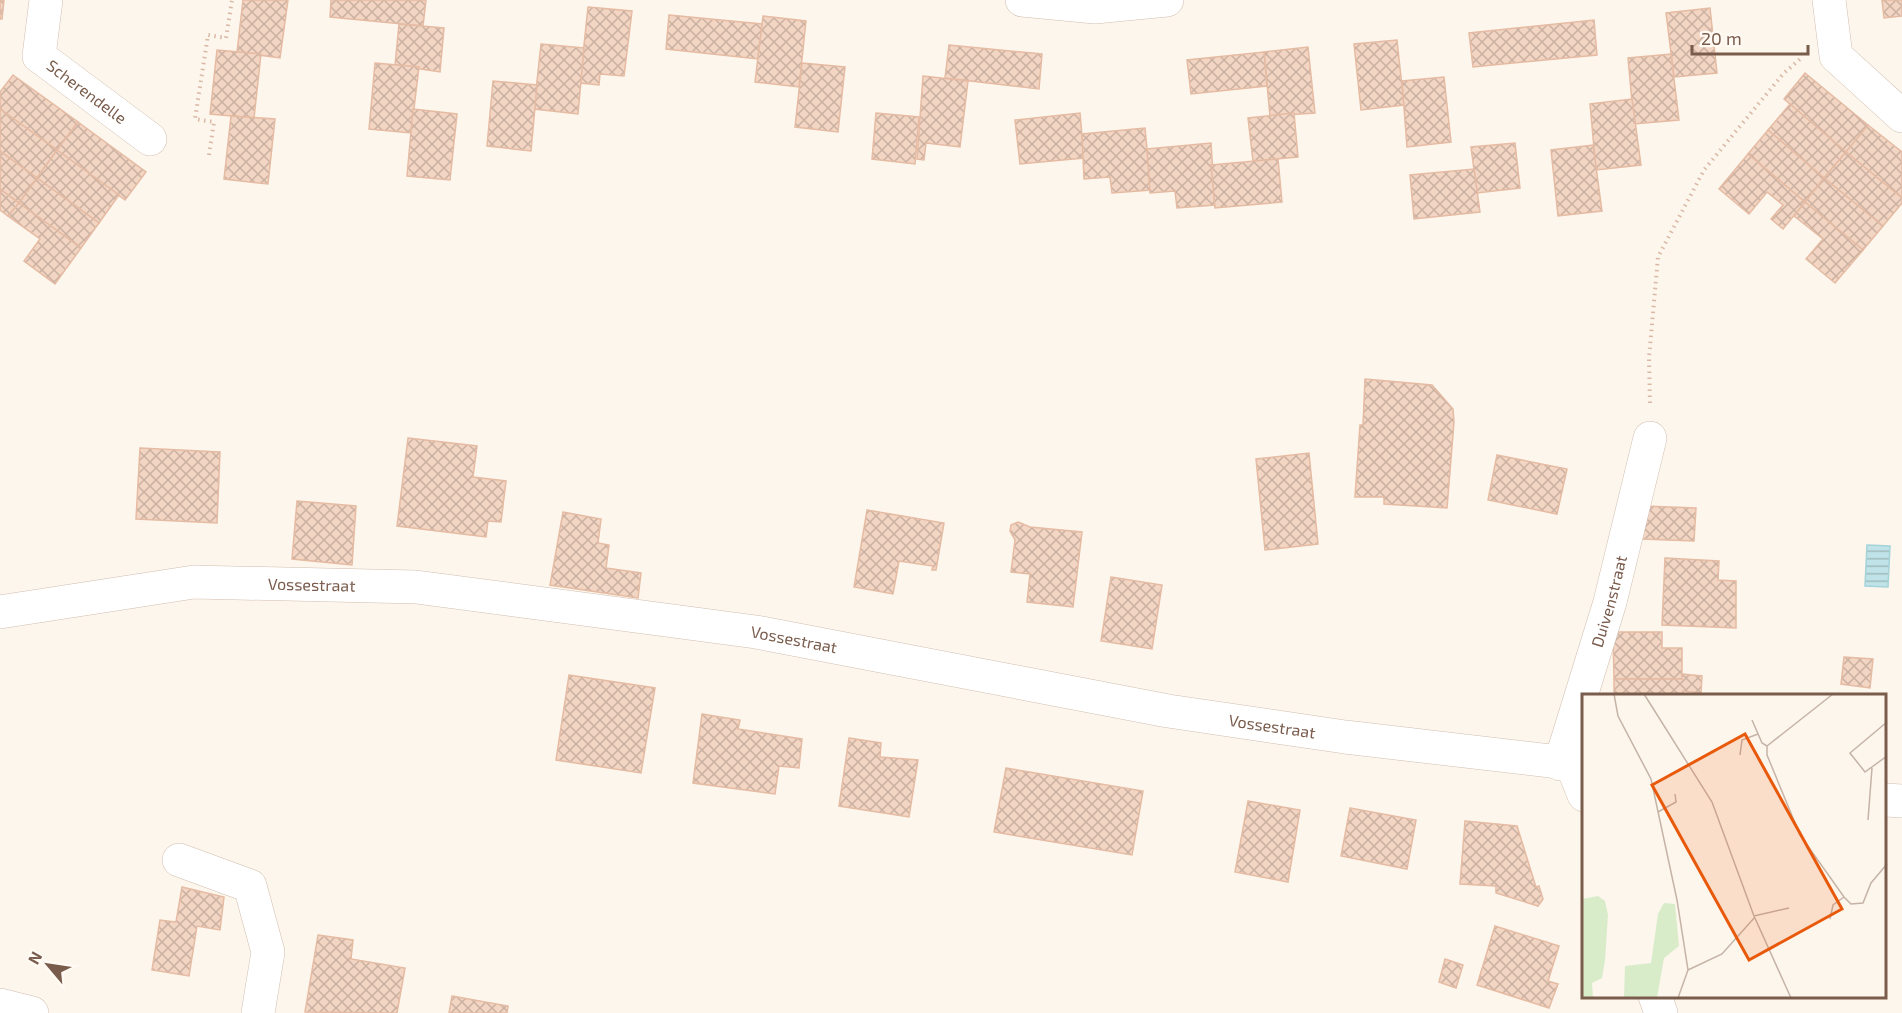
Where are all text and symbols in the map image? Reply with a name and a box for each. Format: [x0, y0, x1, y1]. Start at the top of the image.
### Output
scale bar [1692, 18, 1808, 56]
text: 20 m [1701, 27, 1742, 49]
street label: Scherendelle [43, 55, 131, 127]
street label: Duivenstraat [1587, 553, 1630, 649]
street label: Vossestraat [268, 574, 356, 595]
street label: Vossestraat [750, 621, 839, 656]
inset map [1582, 694, 1887, 998]
street label: Vossestraat [1227, 710, 1317, 742]
north arrow [18, 935, 78, 995]
text: N [23, 948, 46, 967]

